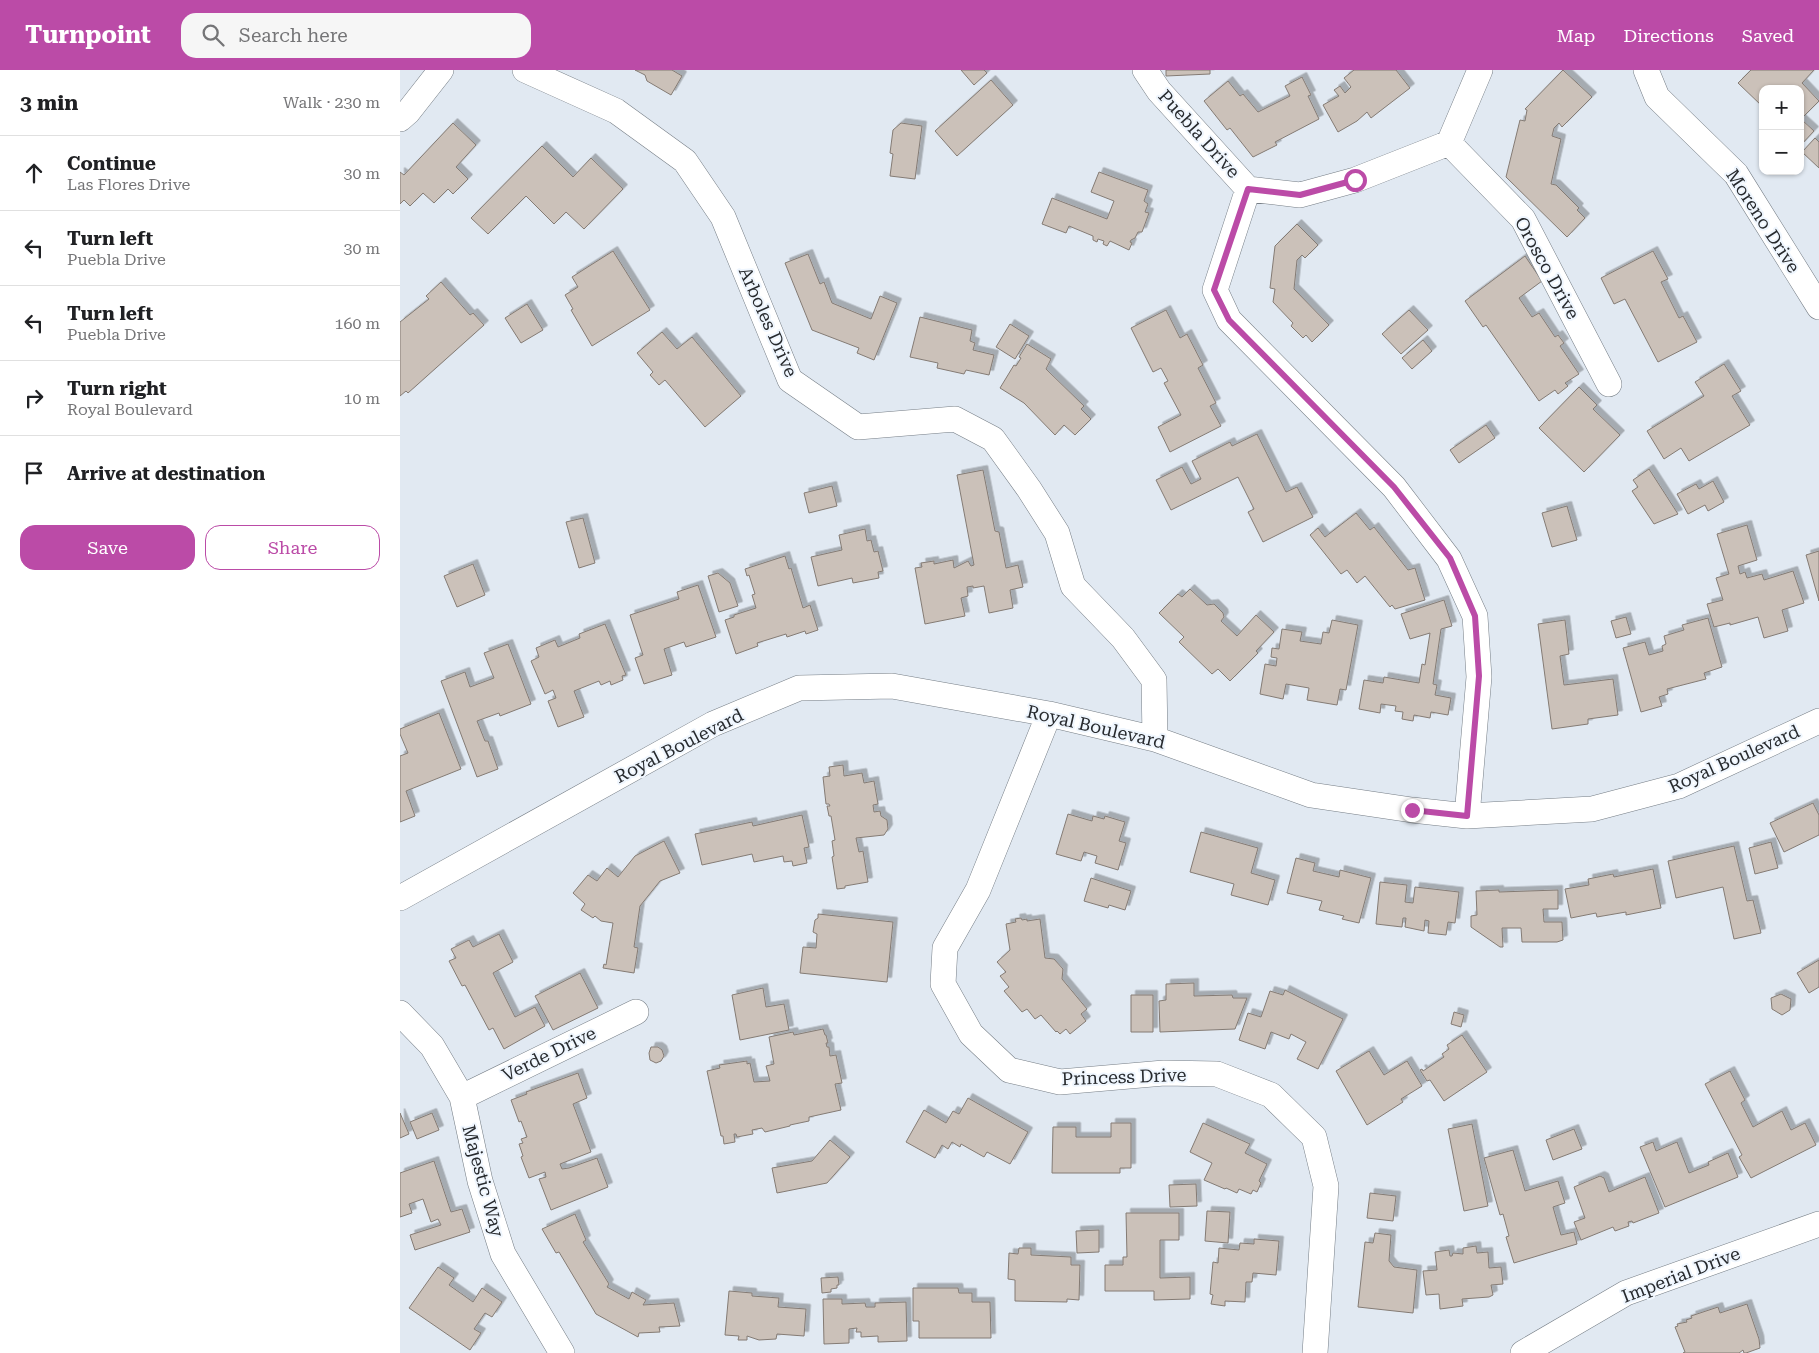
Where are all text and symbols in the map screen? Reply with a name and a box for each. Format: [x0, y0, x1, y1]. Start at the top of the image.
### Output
search box [181, 13, 531, 58]
text: Turnpoint [25, 21, 151, 49]
icon: search [199, 21, 227, 49]
text: Search here [239, 24, 348, 47]
text: Map [1557, 25, 1595, 46]
text: Directions [1623, 25, 1714, 46]
text: Saved [1742, 25, 1794, 46]
street label: Puebla Drive [1154, 85, 1244, 182]
map controls [1759, 85, 1804, 175]
button: + [1759, 85, 1804, 130]
text: 3 min [20, 91, 78, 115]
text: Walk · 230 m [283, 93, 380, 112]
button: − [1759, 130, 1804, 175]
text: Continue [67, 152, 156, 175]
icon: ahead [20, 159, 48, 187]
text: 30 m [343, 164, 380, 183]
street label: Moreno Drive [1722, 165, 1805, 277]
route start [1344, 169, 1367, 192]
text: Las Flores Drive [67, 175, 190, 194]
street label: Orosco Drive [1511, 213, 1584, 323]
text: Turn left [67, 227, 153, 250]
icon: left [20, 234, 48, 262]
text: 30 m [343, 239, 380, 258]
text: Puebla Drive [67, 250, 166, 269]
street label: Arboles Drive [735, 264, 802, 380]
text: Turn left [67, 302, 153, 325]
icon: left [20, 309, 48, 337]
text: 160 m [334, 314, 380, 333]
text: Puebla Drive [67, 325, 166, 344]
text: Turn right [67, 377, 167, 400]
icon: right [20, 384, 48, 412]
text: 10 m [343, 389, 380, 408]
text: Royal Boulevard [67, 400, 193, 419]
icon: arrive [20, 459, 48, 487]
text: Arrive at destination [67, 462, 265, 485]
button: Save [20, 525, 195, 570]
button: Share [205, 525, 380, 570]
street label: Royal Boulevard [1025, 700, 1168, 753]
street label: Royal Boulevard [611, 704, 747, 787]
street label: Royal Boulevard [1665, 720, 1803, 797]
route end [1401, 799, 1424, 822]
street label: Verde Drive [498, 1022, 599, 1085]
street label: Princess Drive [1061, 1064, 1187, 1089]
street label: Majestic Way [458, 1123, 509, 1240]
street label: Imperial Drive [1619, 1242, 1743, 1307]

